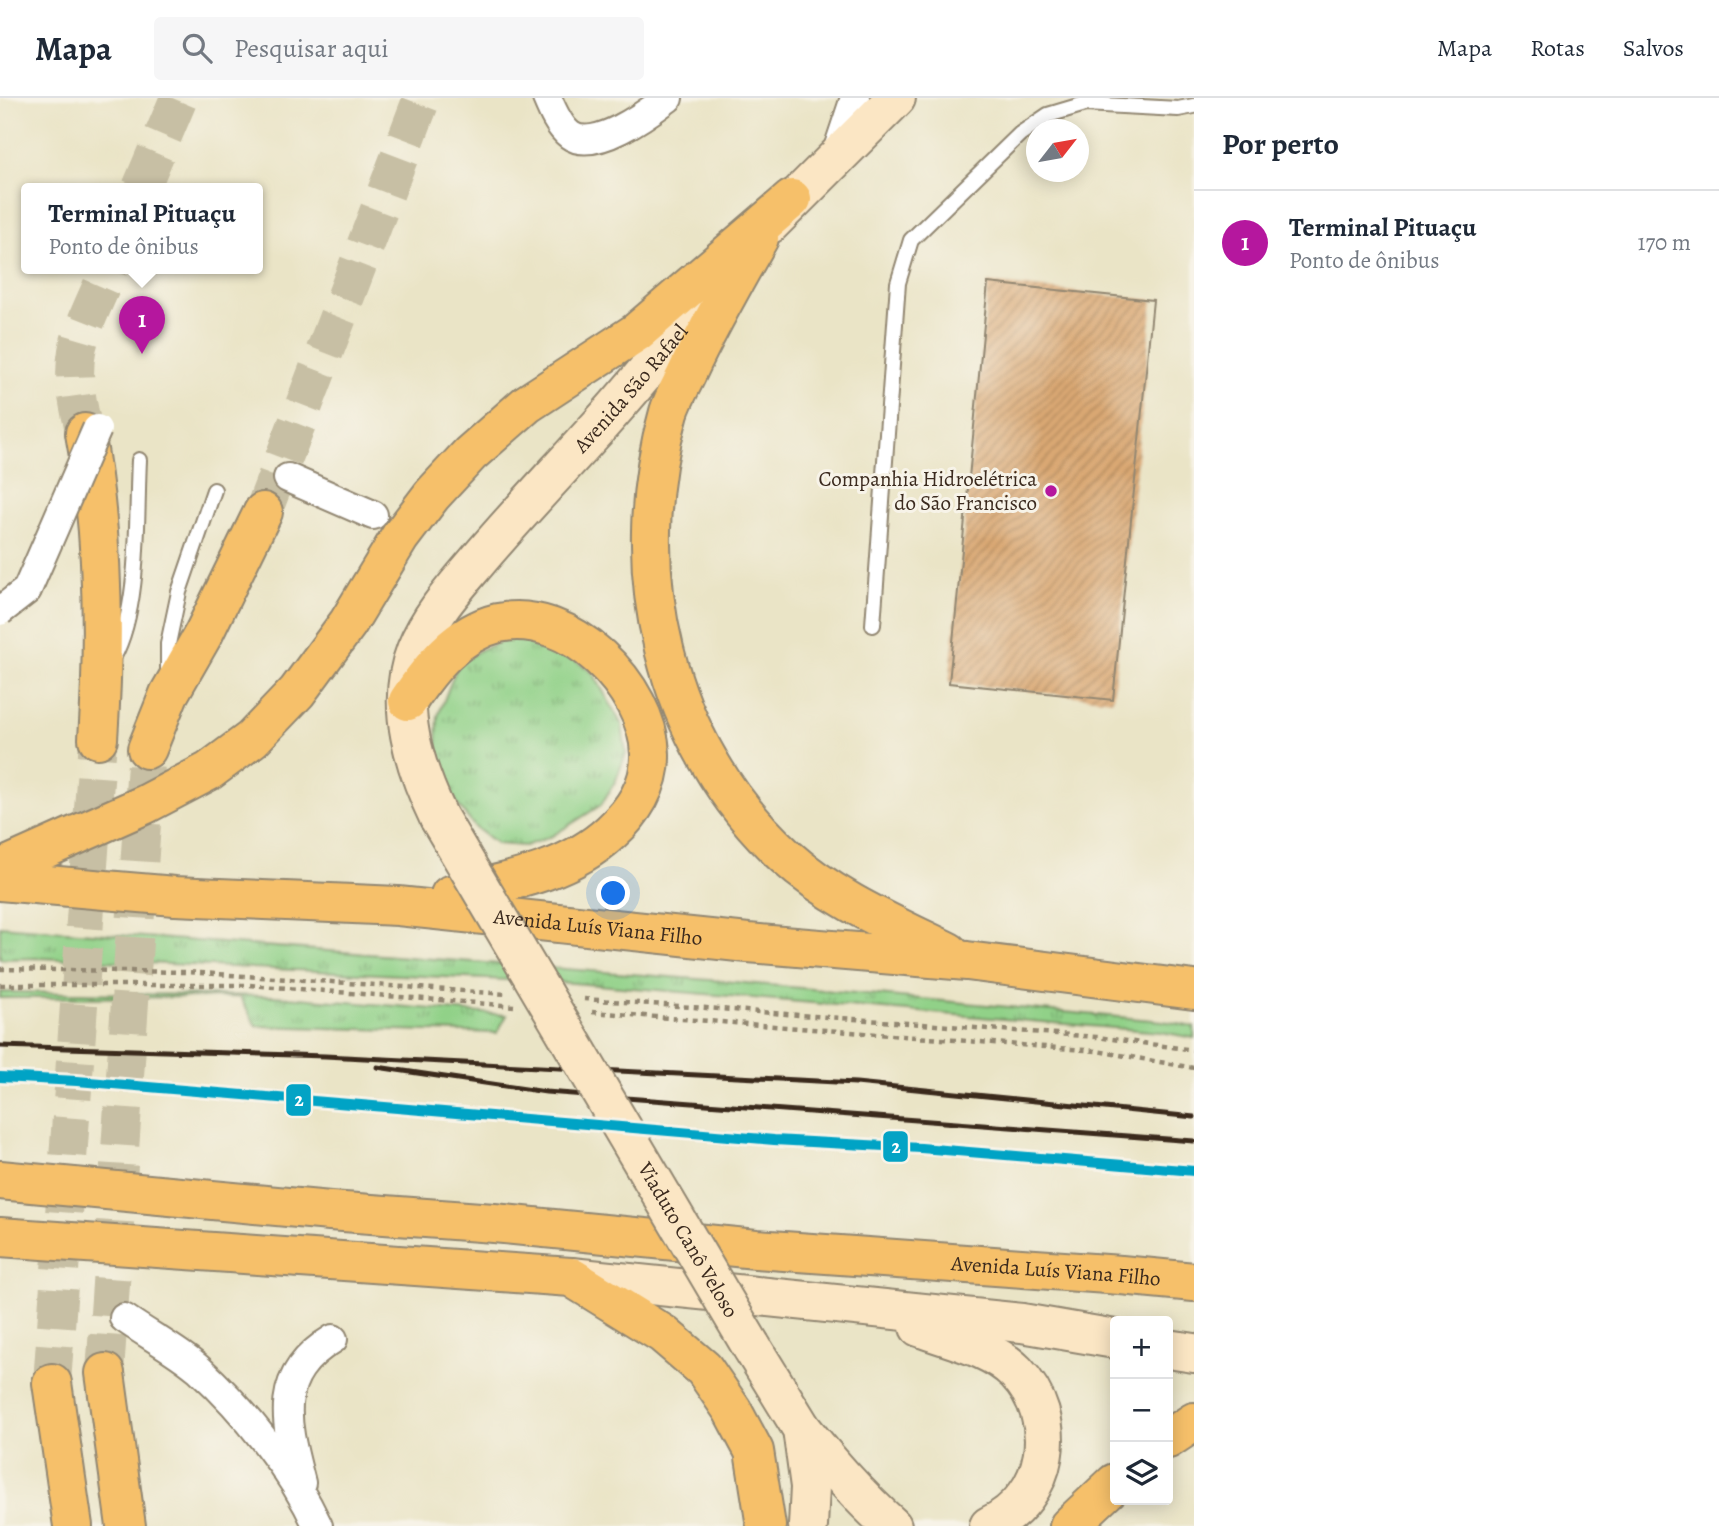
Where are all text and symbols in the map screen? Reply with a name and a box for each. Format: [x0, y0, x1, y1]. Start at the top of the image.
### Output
search box [154, 17, 644, 80]
text: Mapa [35, 26, 112, 71]
icon: search [178, 29, 216, 67]
text: Pesquisar aqui [234, 31, 389, 66]
text: Mapa [1437, 32, 1492, 64]
text: Rotas [1530, 32, 1585, 64]
text: Salvos [1623, 32, 1684, 64]
north arrow [1026, 119, 1089, 182]
text: Por perto [1222, 124, 1339, 164]
popup [21, 183, 263, 274]
text: Terminal Pituaçu [48, 196, 236, 231]
text: Terminal Pituaçu [1289, 210, 1476, 245]
text: 1 [1241, 227, 1249, 258]
text: 170 m [1638, 227, 1691, 258]
text: Ponto de ônibus [48, 231, 199, 262]
text: Ponto de ônibus [1289, 245, 1439, 276]
pin: 1 [119, 296, 165, 354]
street label: Avenida São Rafael [567, 318, 694, 460]
place label: Companhia Hidroelétrica do São Francisco [818, 465, 1037, 517]
marker: Companhia Hidroelétrica do São Francisco [1043, 483, 1059, 499]
your location [596, 876, 630, 910]
street label: Avenida Luís Viana Filho [491, 902, 704, 952]
line badge: 2 [285, 1083, 312, 1117]
text: 2 [294, 1087, 304, 1113]
line badge: 2 [882, 1130, 909, 1163]
text: 2 [891, 1134, 901, 1160]
street label: Viaduto Canô Veloso [631, 1156, 745, 1323]
street label: Avenida Luís Viana Filho [949, 1249, 1162, 1293]
map controls [1110, 1316, 1173, 1505]
button: + [1110, 1316, 1173, 1379]
button: − [1110, 1379, 1173, 1442]
button: layers [1110, 1442, 1173, 1505]

